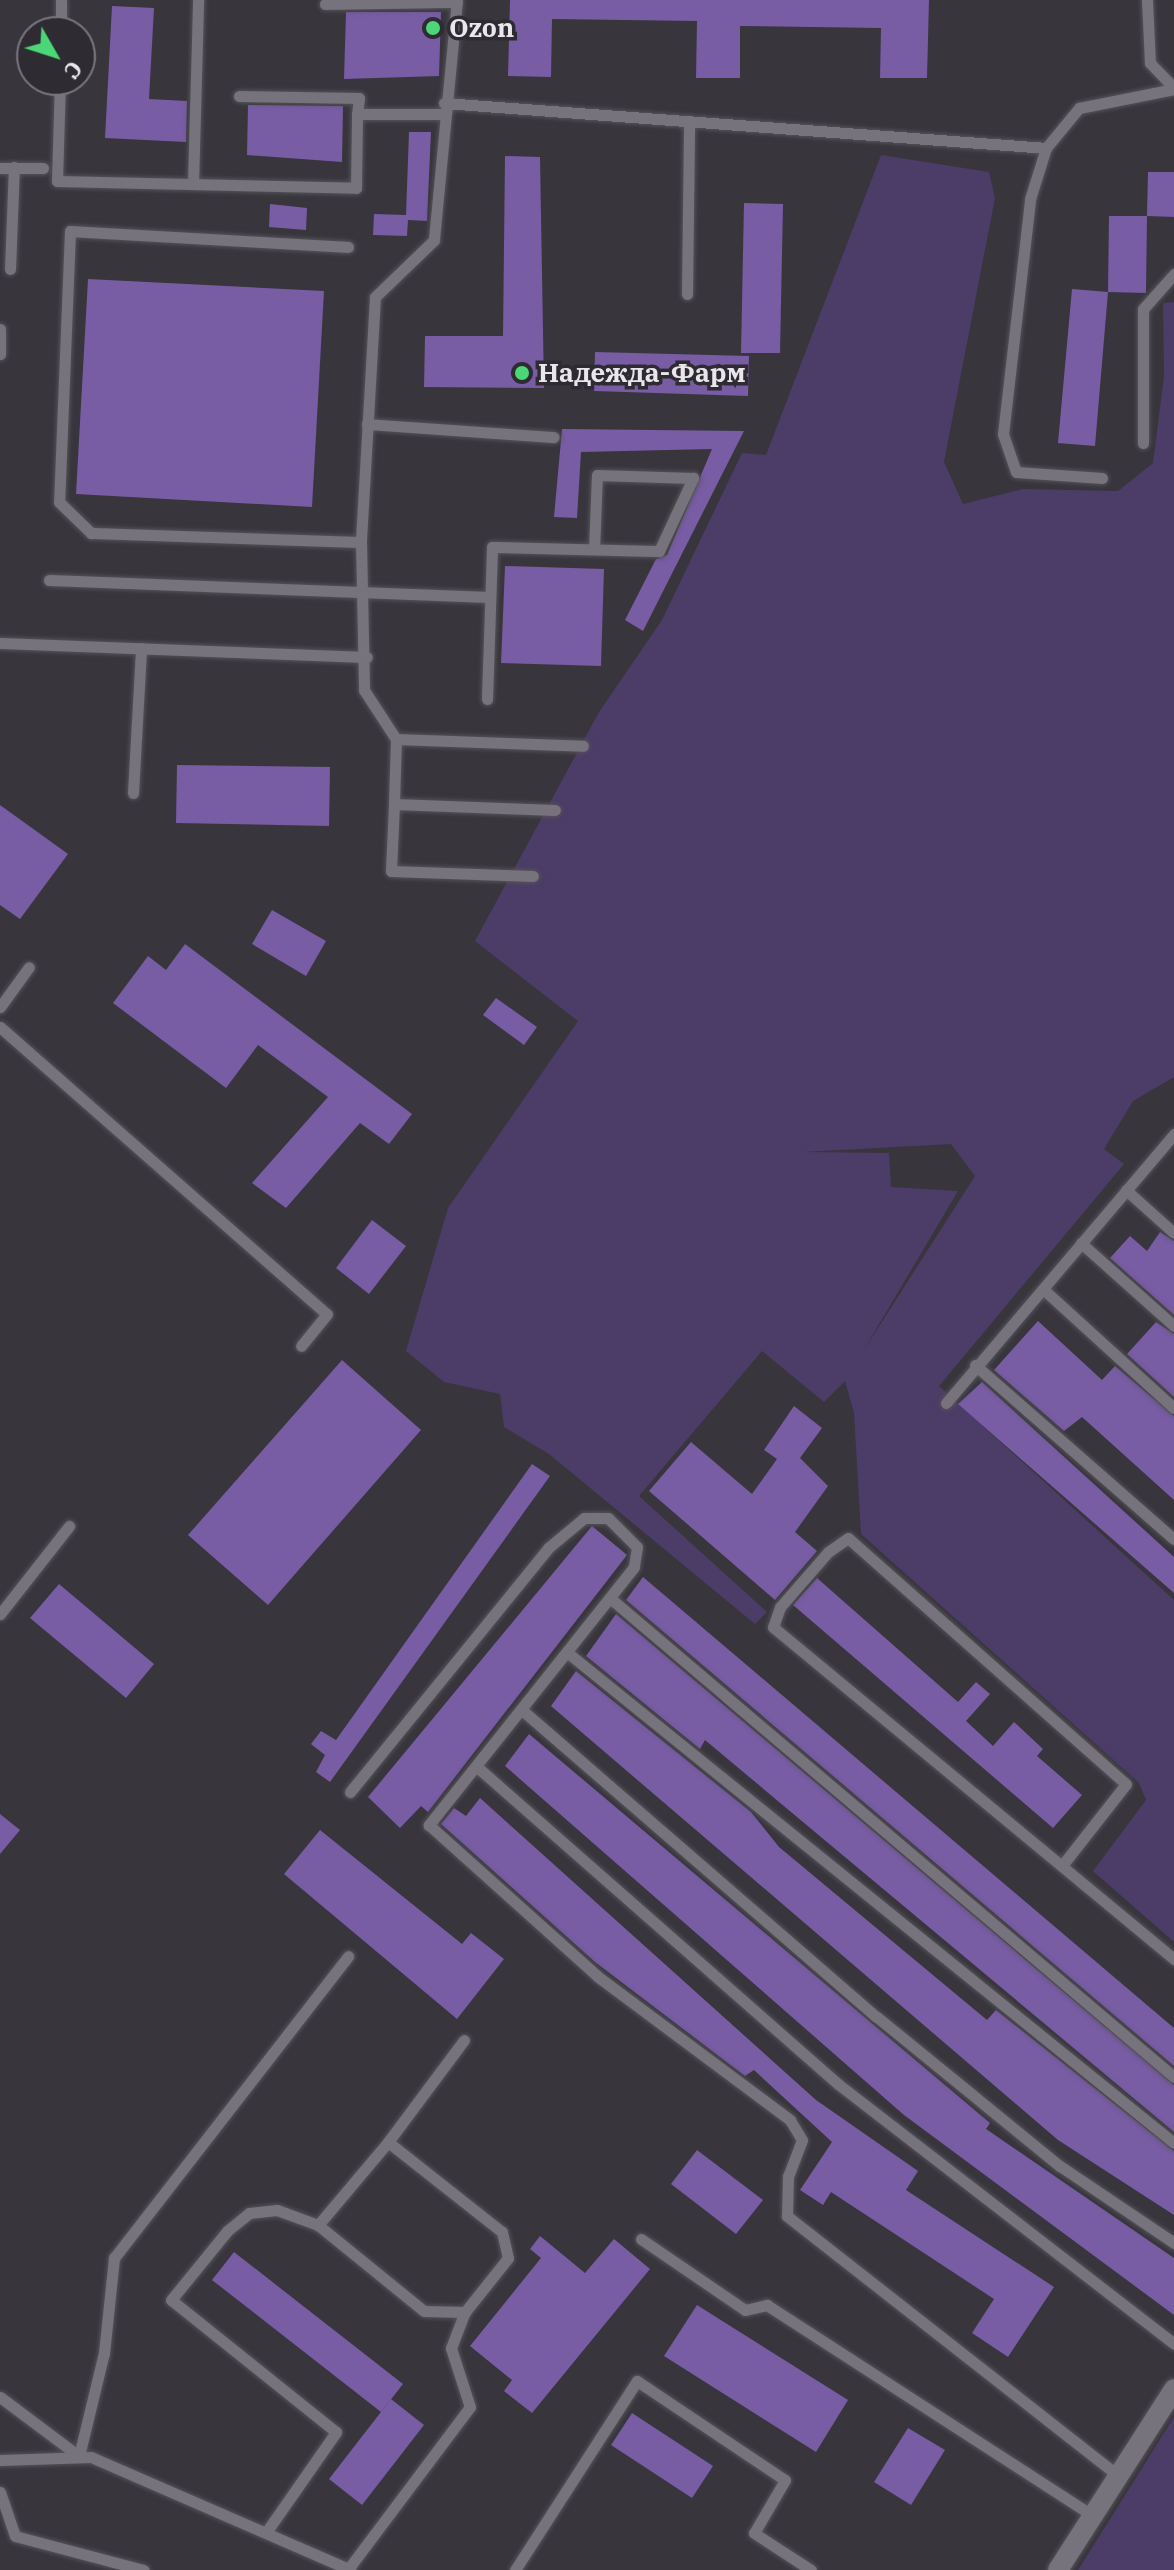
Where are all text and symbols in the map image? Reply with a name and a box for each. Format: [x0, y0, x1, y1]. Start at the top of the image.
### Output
place label: Ozon [449, 12, 514, 44]
north arrow [16, 16, 96, 96]
marker: Ozon [424, 19, 442, 37]
text: С [58, 55, 89, 85]
place label: Надежда-Фарм [538, 357, 746, 389]
marker: Надежда-Фарм [513, 364, 531, 382]

